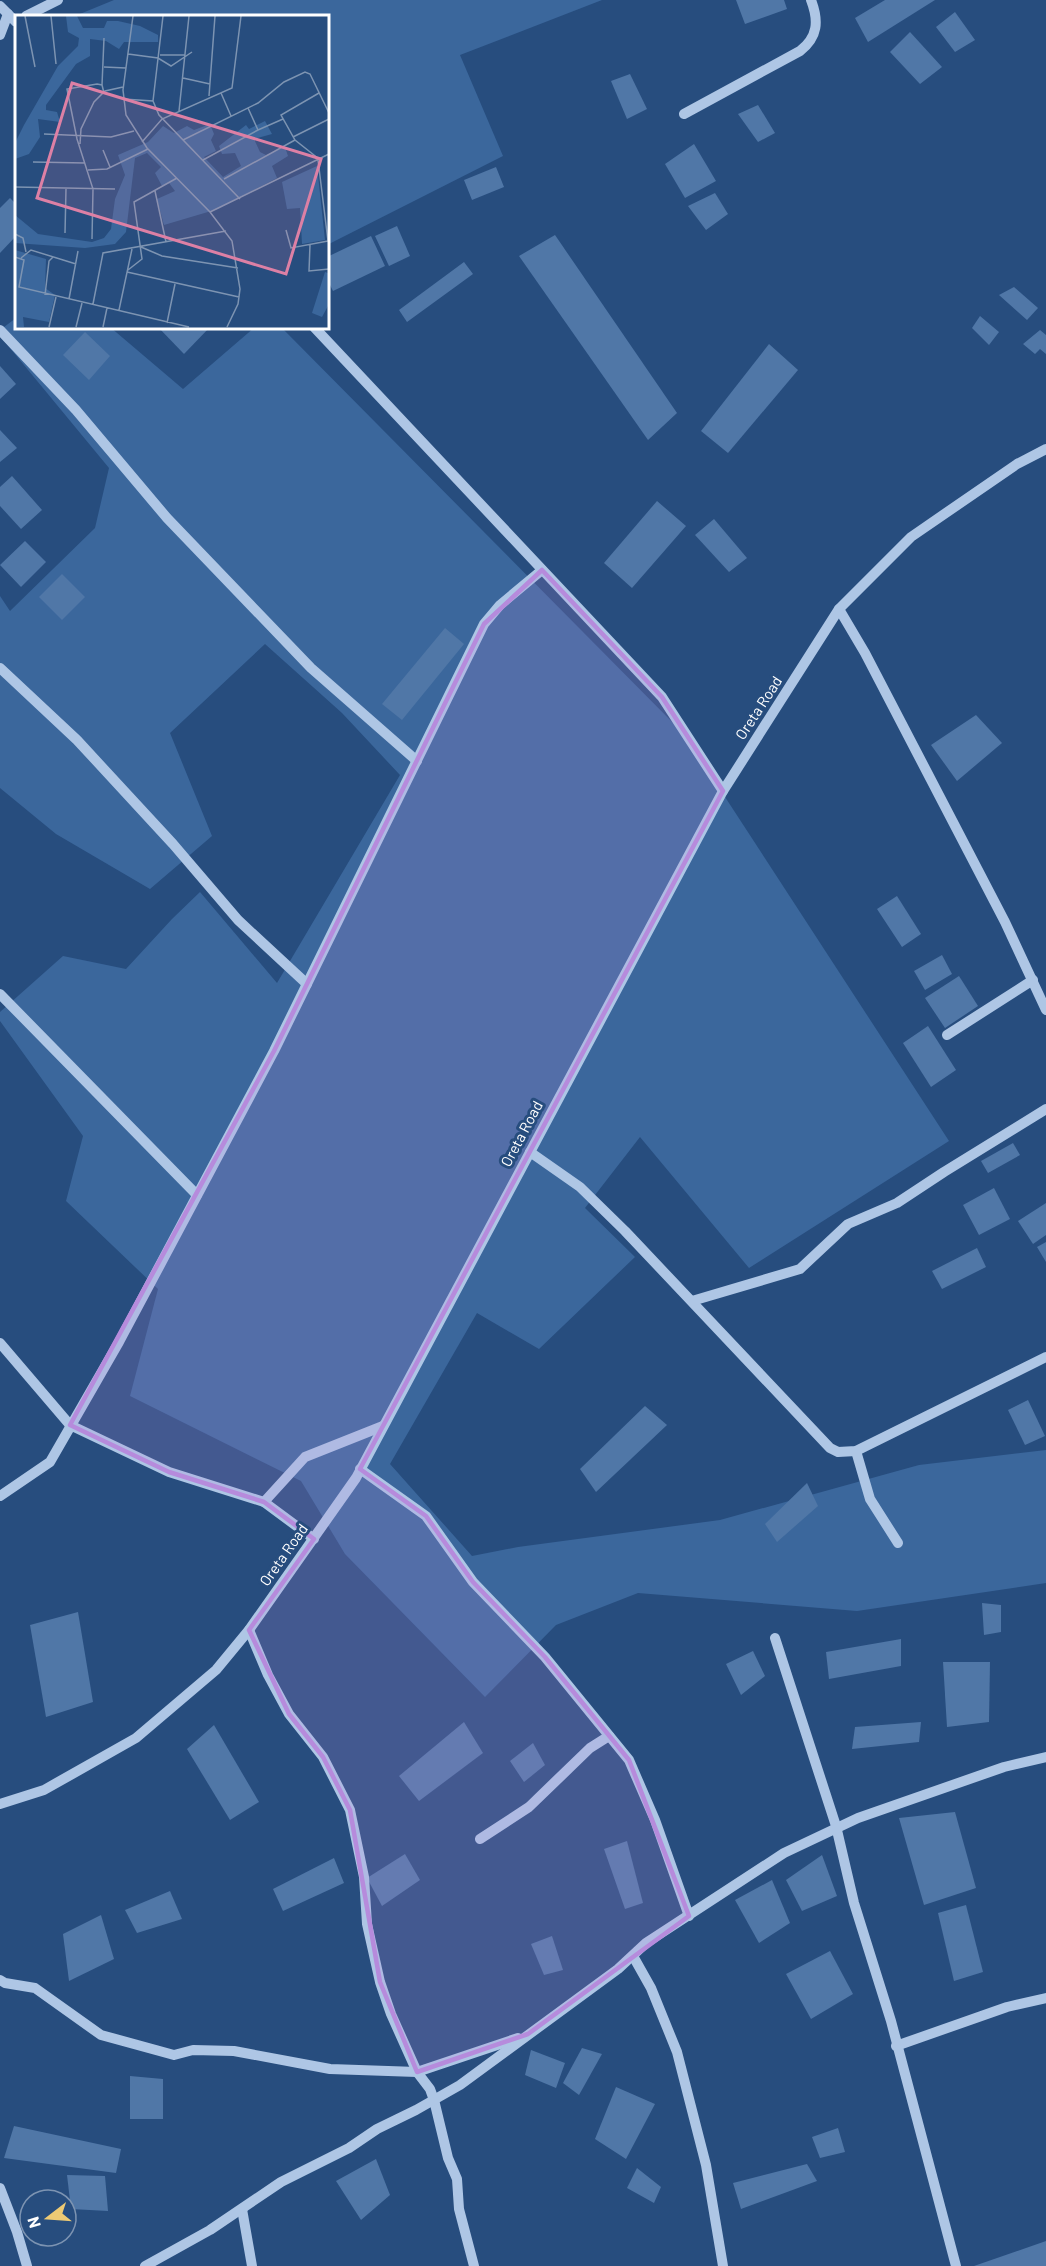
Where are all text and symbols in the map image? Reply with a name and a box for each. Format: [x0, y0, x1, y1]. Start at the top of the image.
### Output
inset map [15, 15, 328, 328]
street label: Oreta Road [731, 672, 785, 743]
street label: Oreta Road [496, 1098, 546, 1170]
street label: Oreta Road [255, 1520, 311, 1589]
north arrow [18, 2188, 78, 2248]
text: N [23, 2215, 44, 2230]

